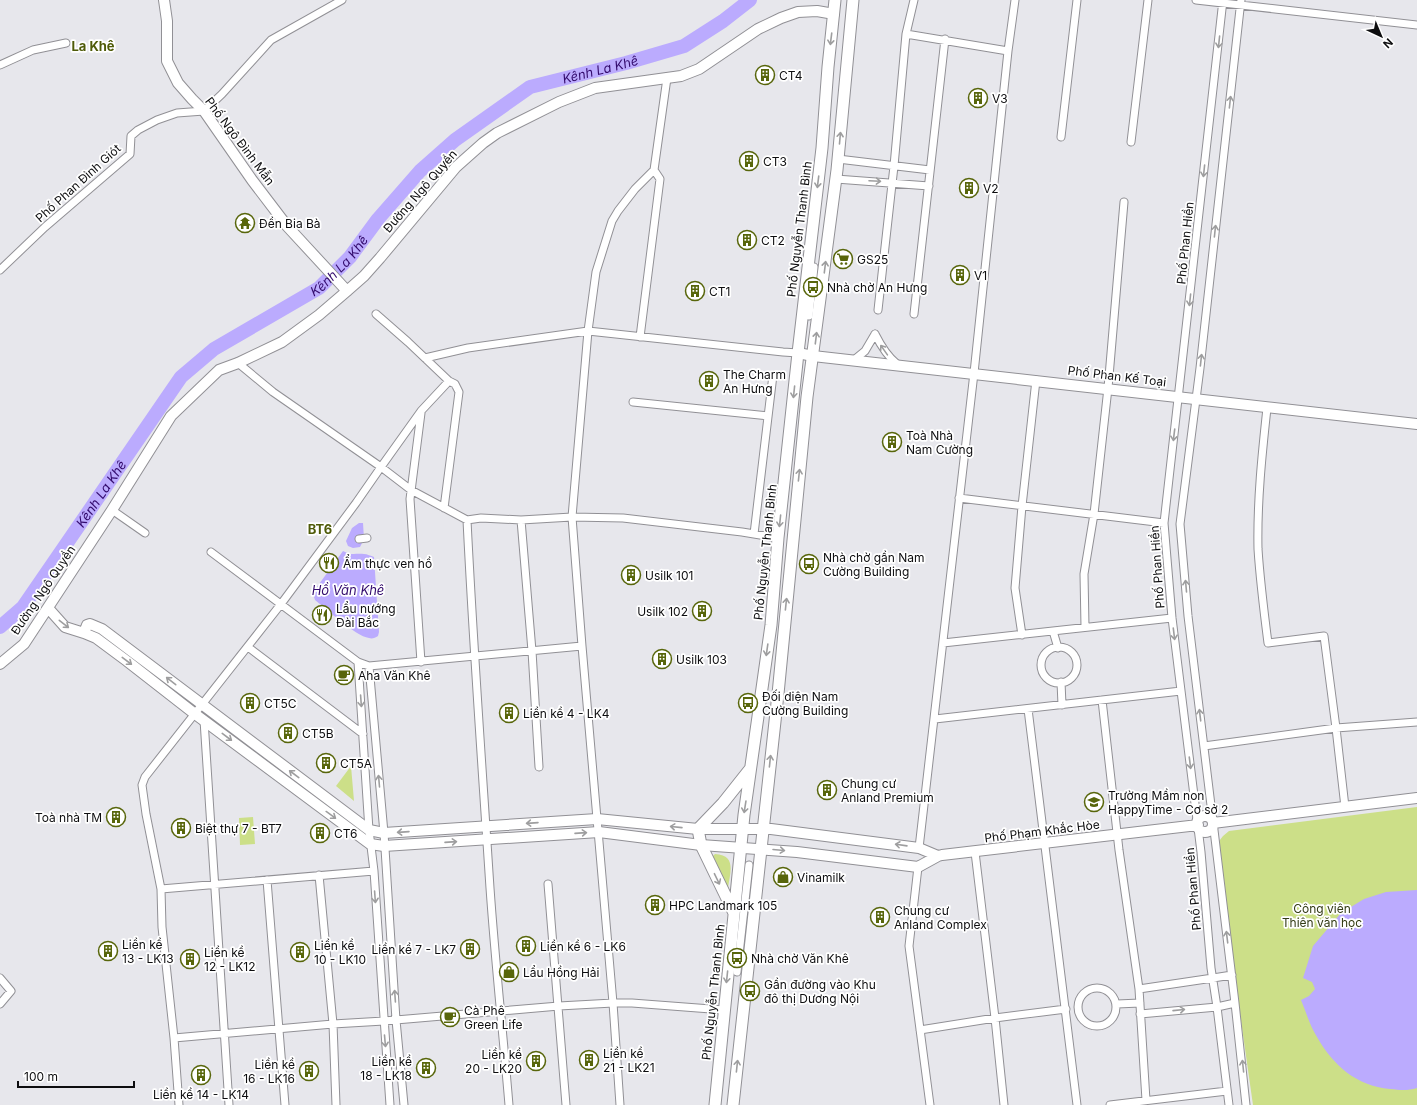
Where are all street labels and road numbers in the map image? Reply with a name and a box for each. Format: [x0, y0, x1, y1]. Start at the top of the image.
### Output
street label: Phố Ngô Đình Mẫn [202, 94, 278, 188]
street label: Phố Phan Đình Giót [32, 141, 124, 225]
street label: Đường Ngô Quyền [380, 147, 460, 235]
street label: Phố Nguyễn Thanh Bình [783, 160, 815, 298]
street label: Phố Phan Hiền [1173, 201, 1197, 285]
street label: Phố Phan Kế Toại [1067, 363, 1167, 389]
street label: Phố Nguyễn Thanh Bình [750, 483, 780, 621]
street label: Phố Phan Hiền [1147, 525, 1167, 609]
street label: Đường Ngô Quyền [8, 542, 78, 638]
street label: Phố Phạm Khắc Hòe [984, 816, 1100, 846]
street label: Phố Phan Hiền [1182, 847, 1204, 931]
street label: Phố Nguyễn Thanh Bình [698, 923, 728, 1061]

